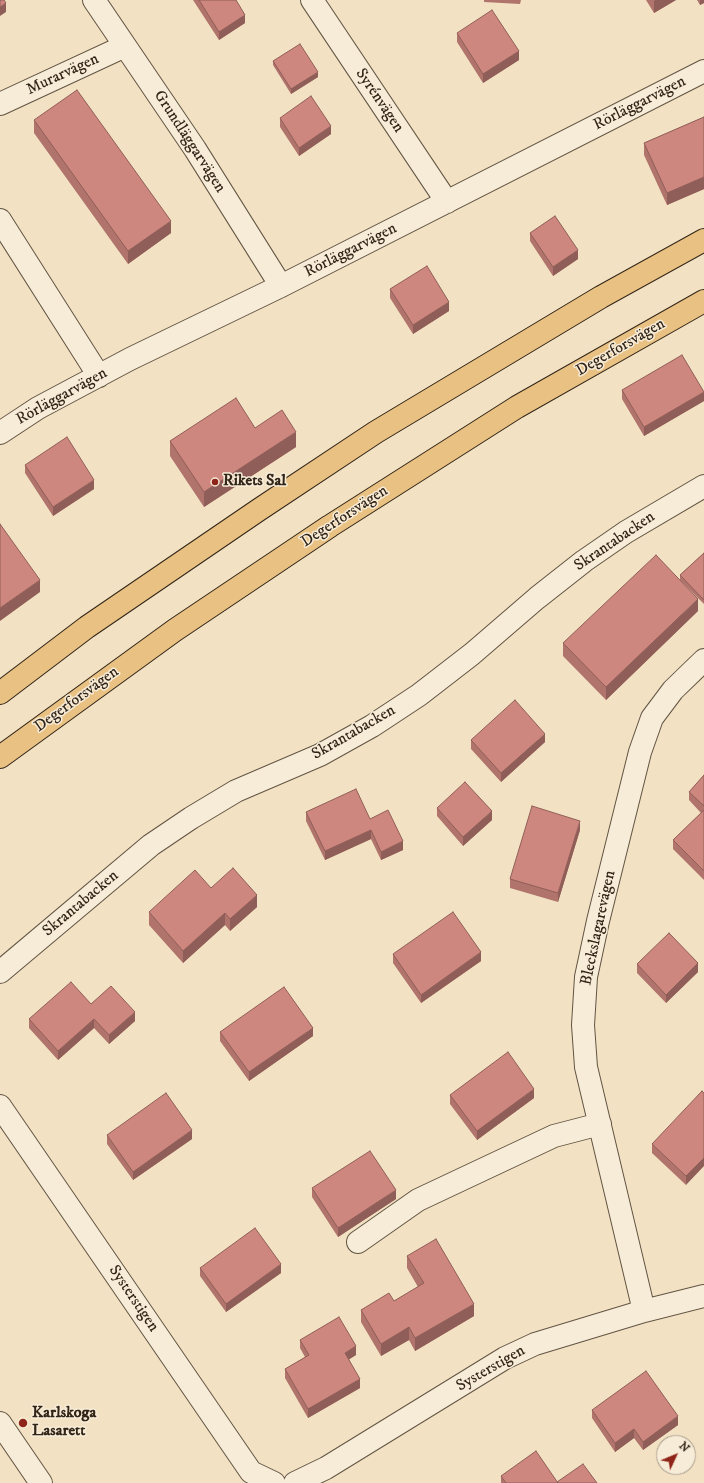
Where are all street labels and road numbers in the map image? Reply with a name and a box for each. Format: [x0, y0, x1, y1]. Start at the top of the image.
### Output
street label: Murarvägen [24, 50, 102, 100]
street label: Syrénvägen [351, 65, 407, 137]
street label: Rörläggarvägen [591, 73, 689, 135]
street label: Grundläggarvägen [149, 87, 229, 197]
street label: Rörläggarvägen [302, 220, 400, 282]
street label: Degerforsvägen [573, 315, 669, 381]
street label: Rörläggarvägen [13, 364, 111, 430]
street label: Degerforsvägen [298, 482, 392, 552]
street label: Skrantabacken [571, 508, 659, 576]
street label: Degerforsvägen [31, 663, 123, 737]
street label: Skrantabacken [309, 701, 399, 765]
street label: Skrantabacken [39, 867, 123, 941]
street label: Bleckslagarevägen [577, 869, 621, 987]
street label: Systerstigen [104, 1262, 162, 1336]
street label: Systerstigen [453, 1342, 529, 1396]

